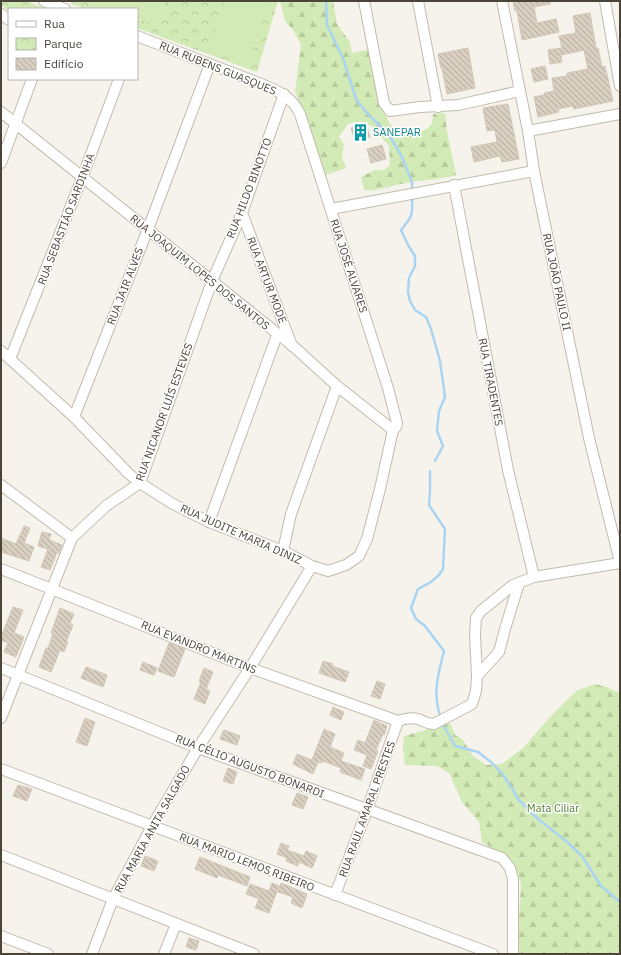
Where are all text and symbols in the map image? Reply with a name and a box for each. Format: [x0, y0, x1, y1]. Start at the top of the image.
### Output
legend [8, 8, 138, 80]
text: Rua [44, 16, 65, 31]
text: Parque [44, 36, 83, 51]
street label: RUA RUBENS GUASQUES [157, 38, 279, 98]
text: Edifício [44, 56, 84, 71]
building icon: SANEPAR [350, 122, 370, 142]
place label: SANEPAR [373, 125, 421, 139]
street label: RUA HILDO BINOTTO [223, 136, 275, 240]
street label: RUA SEBASTIÃO SARDINHA [34, 151, 98, 287]
street label: RUA JOAQUIM LOPES DOS SANTOS [127, 211, 273, 333]
street label: RUA JOSÉ ALVARES [327, 217, 371, 315]
street label: RUA JOÃO PAULO II [540, 232, 574, 332]
street label: RUA ARTUR MODE [244, 235, 290, 325]
street label: RUA JAIR ALVES [104, 245, 146, 327]
street label: RUA TIRADENTES [476, 337, 506, 427]
street label: RUA NICANOR LUÍS ESTEVES [132, 341, 196, 483]
street label: RUA JUDITE MARIA DINIZ [178, 501, 304, 567]
street label: RUA EVANDRO MARTINS [139, 617, 259, 677]
street label: RUA CÉLIO AUGUSTO BONARDI [174, 731, 326, 801]
street label: RUA RAUL AMARAL PRESTES [336, 739, 398, 879]
street label: RUA MARIA ANITA SALGADO [111, 763, 193, 895]
park label: Mata Ciliar [527, 801, 579, 815]
street label: RUA MARIO LEMOS RIBEIRO [178, 830, 317, 894]

